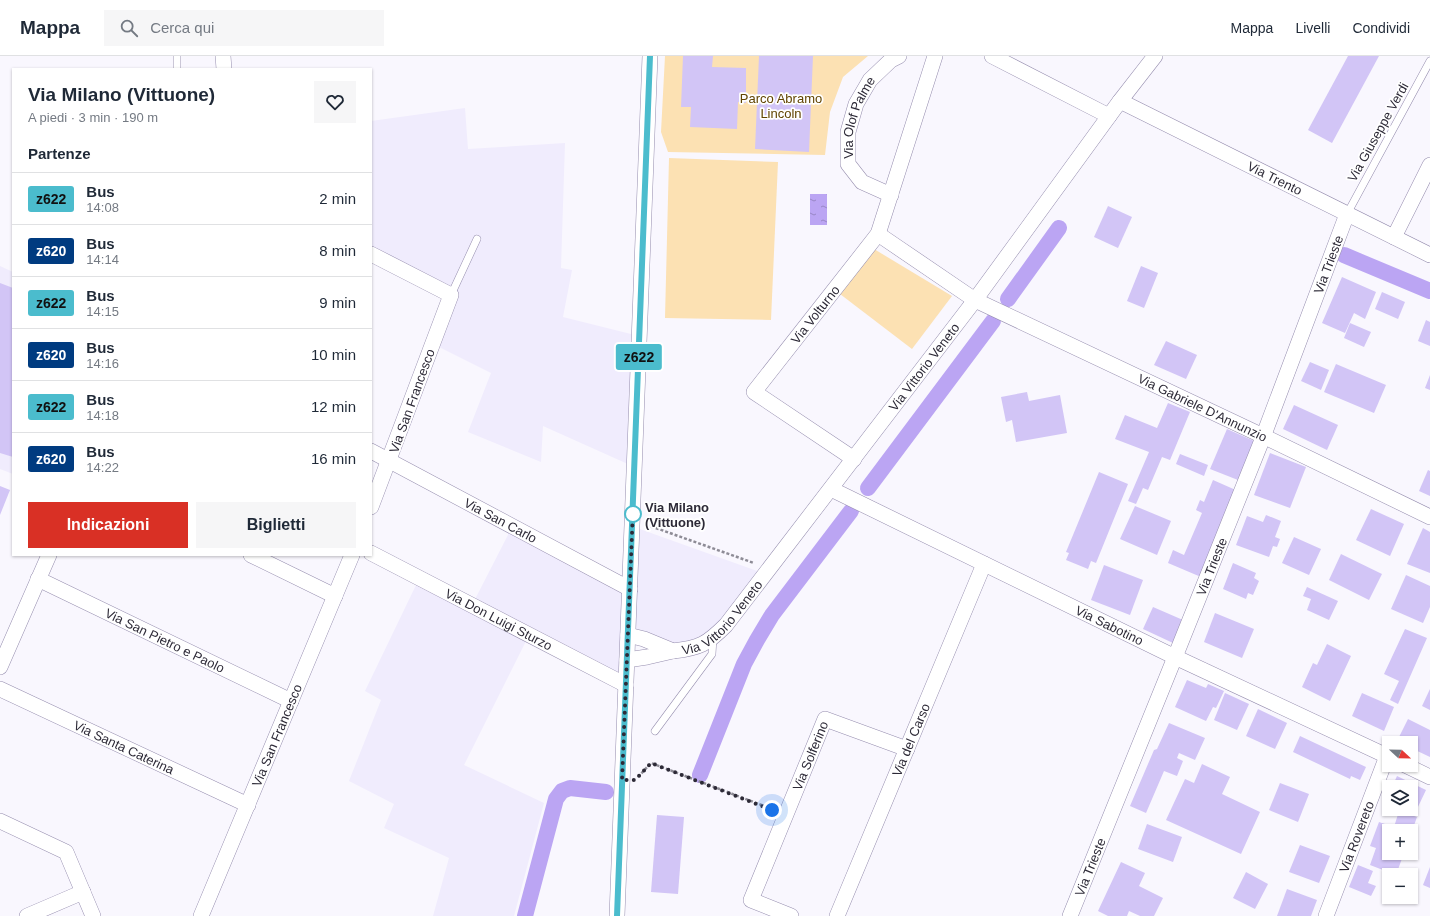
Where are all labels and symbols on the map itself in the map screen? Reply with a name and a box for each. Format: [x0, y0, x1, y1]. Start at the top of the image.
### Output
street label: Via Olof Palme [840, 74, 878, 159]
street label: Via Giuseppe Verdi [1345, 80, 1412, 184]
park label: Parco Abramo Lincoln [740, 91, 822, 121]
street label: Via Trento [1245, 158, 1305, 198]
street label: Via Trieste [1310, 233, 1346, 296]
street label: Via Volturno [787, 282, 842, 347]
street label: Via Vittorio Veneto [885, 320, 962, 414]
line badge: z622 [611, 344, 667, 370]
street label: Via San Francesco [386, 347, 438, 455]
street label: Via Gabriele D'Annunzio [1136, 371, 1270, 444]
street label: Via San Carlo [462, 495, 540, 546]
place label: Via Milano (Vittuone) [645, 500, 709, 530]
marker: Via Milano (Vittuone) [624, 505, 642, 523]
street label: Via Trieste [1193, 535, 1230, 598]
street label: Via Vittorio Veneto [680, 577, 765, 657]
street label: Via Don Luigi Sturzo [443, 585, 555, 653]
street label: Via Sabotino [1073, 602, 1146, 648]
street label: Via San Pietro e Paolo [103, 605, 227, 675]
street label: Via San Francesco [249, 682, 305, 789]
street label: Via del Carso [889, 701, 933, 779]
street label: Via Santa Caterina [72, 717, 177, 777]
street label: Via Solferino [789, 719, 831, 793]
north arrow [1382, 736, 1418, 772]
street label: Via Rovereto [1336, 799, 1377, 874]
your location [762, 800, 782, 820]
street label: Via Trieste [1071, 836, 1108, 898]

